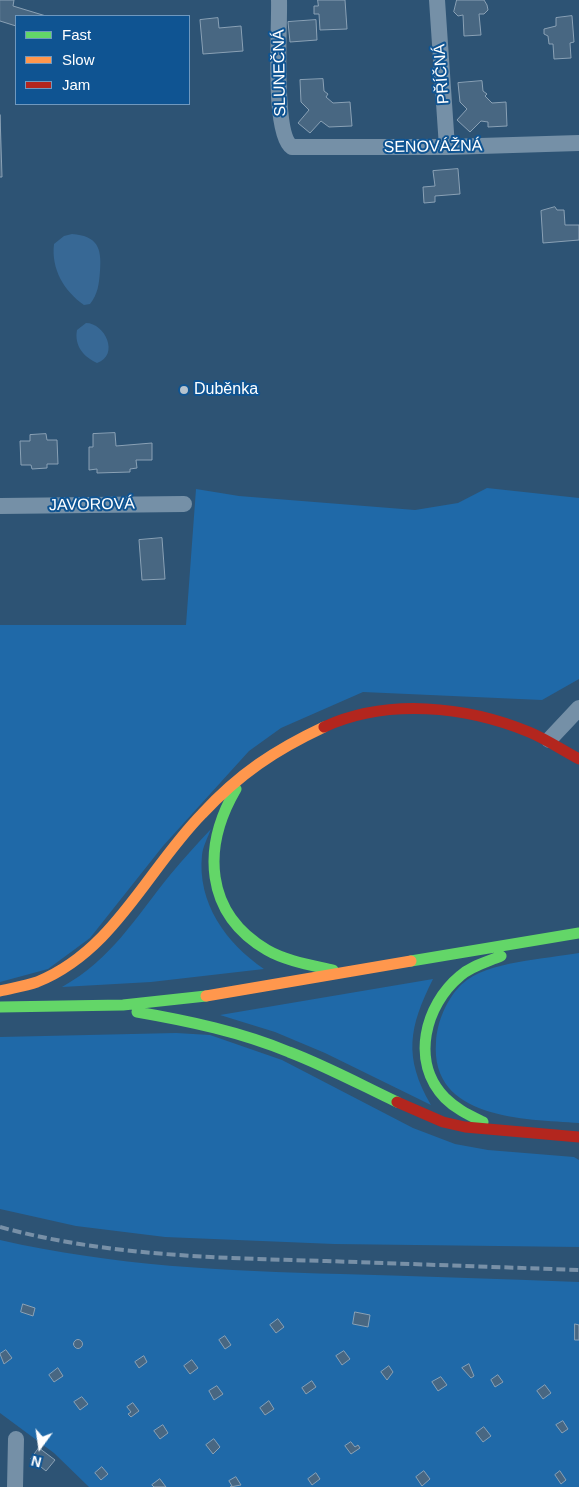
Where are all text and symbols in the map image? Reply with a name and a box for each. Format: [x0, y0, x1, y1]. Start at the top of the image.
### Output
legend [15, 15, 190, 105]
text: Fast [62, 26, 91, 43]
street label: SLUNEČNÁ [270, 29, 290, 117]
street label: PŘÍČNÁ [430, 43, 454, 105]
text: Slow [62, 51, 95, 68]
text: Jam [62, 76, 90, 93]
street label: SENOVÁŽNÁ [383, 137, 483, 157]
place label: Duběnka [194, 380, 258, 400]
marker: Duběnka [178, 384, 190, 396]
street label: JAVOROVÁ [49, 495, 135, 515]
north arrow [15, 1422, 65, 1472]
text: N [30, 1453, 43, 1471]

